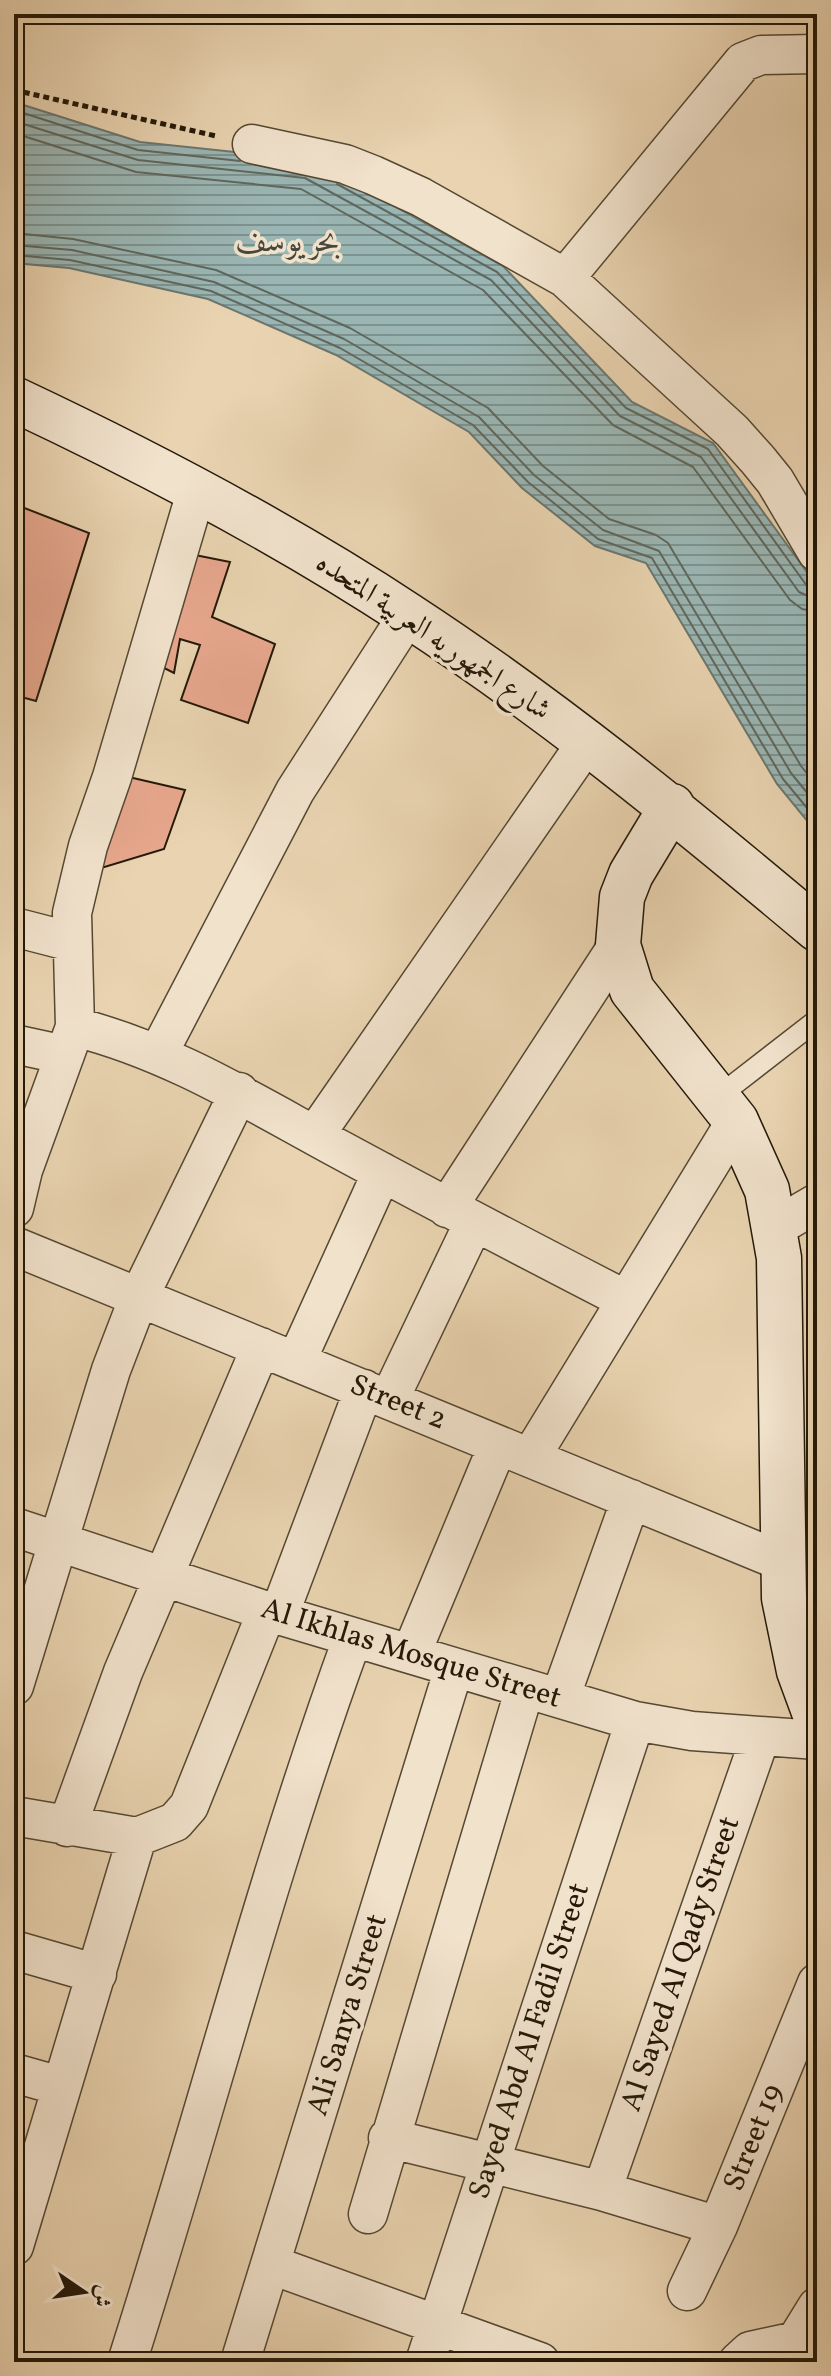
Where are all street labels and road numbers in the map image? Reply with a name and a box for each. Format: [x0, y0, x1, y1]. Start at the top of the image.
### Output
street label: شارع الجمهوريه العربية المتحده [306, 542, 559, 733]
street label: Street 2 [343, 1365, 453, 1441]
street label: Al Ikhlas Mosque Street [256, 1588, 566, 1720]
street label: Al Sayed Al Qady Street [611, 1811, 751, 2117]
street label: Sayed Abd Al Fadil Street [459, 1878, 601, 2204]
street label: Ali Sanya Street [297, 1909, 399, 2121]
street label: Street 19 [714, 2078, 794, 2198]

